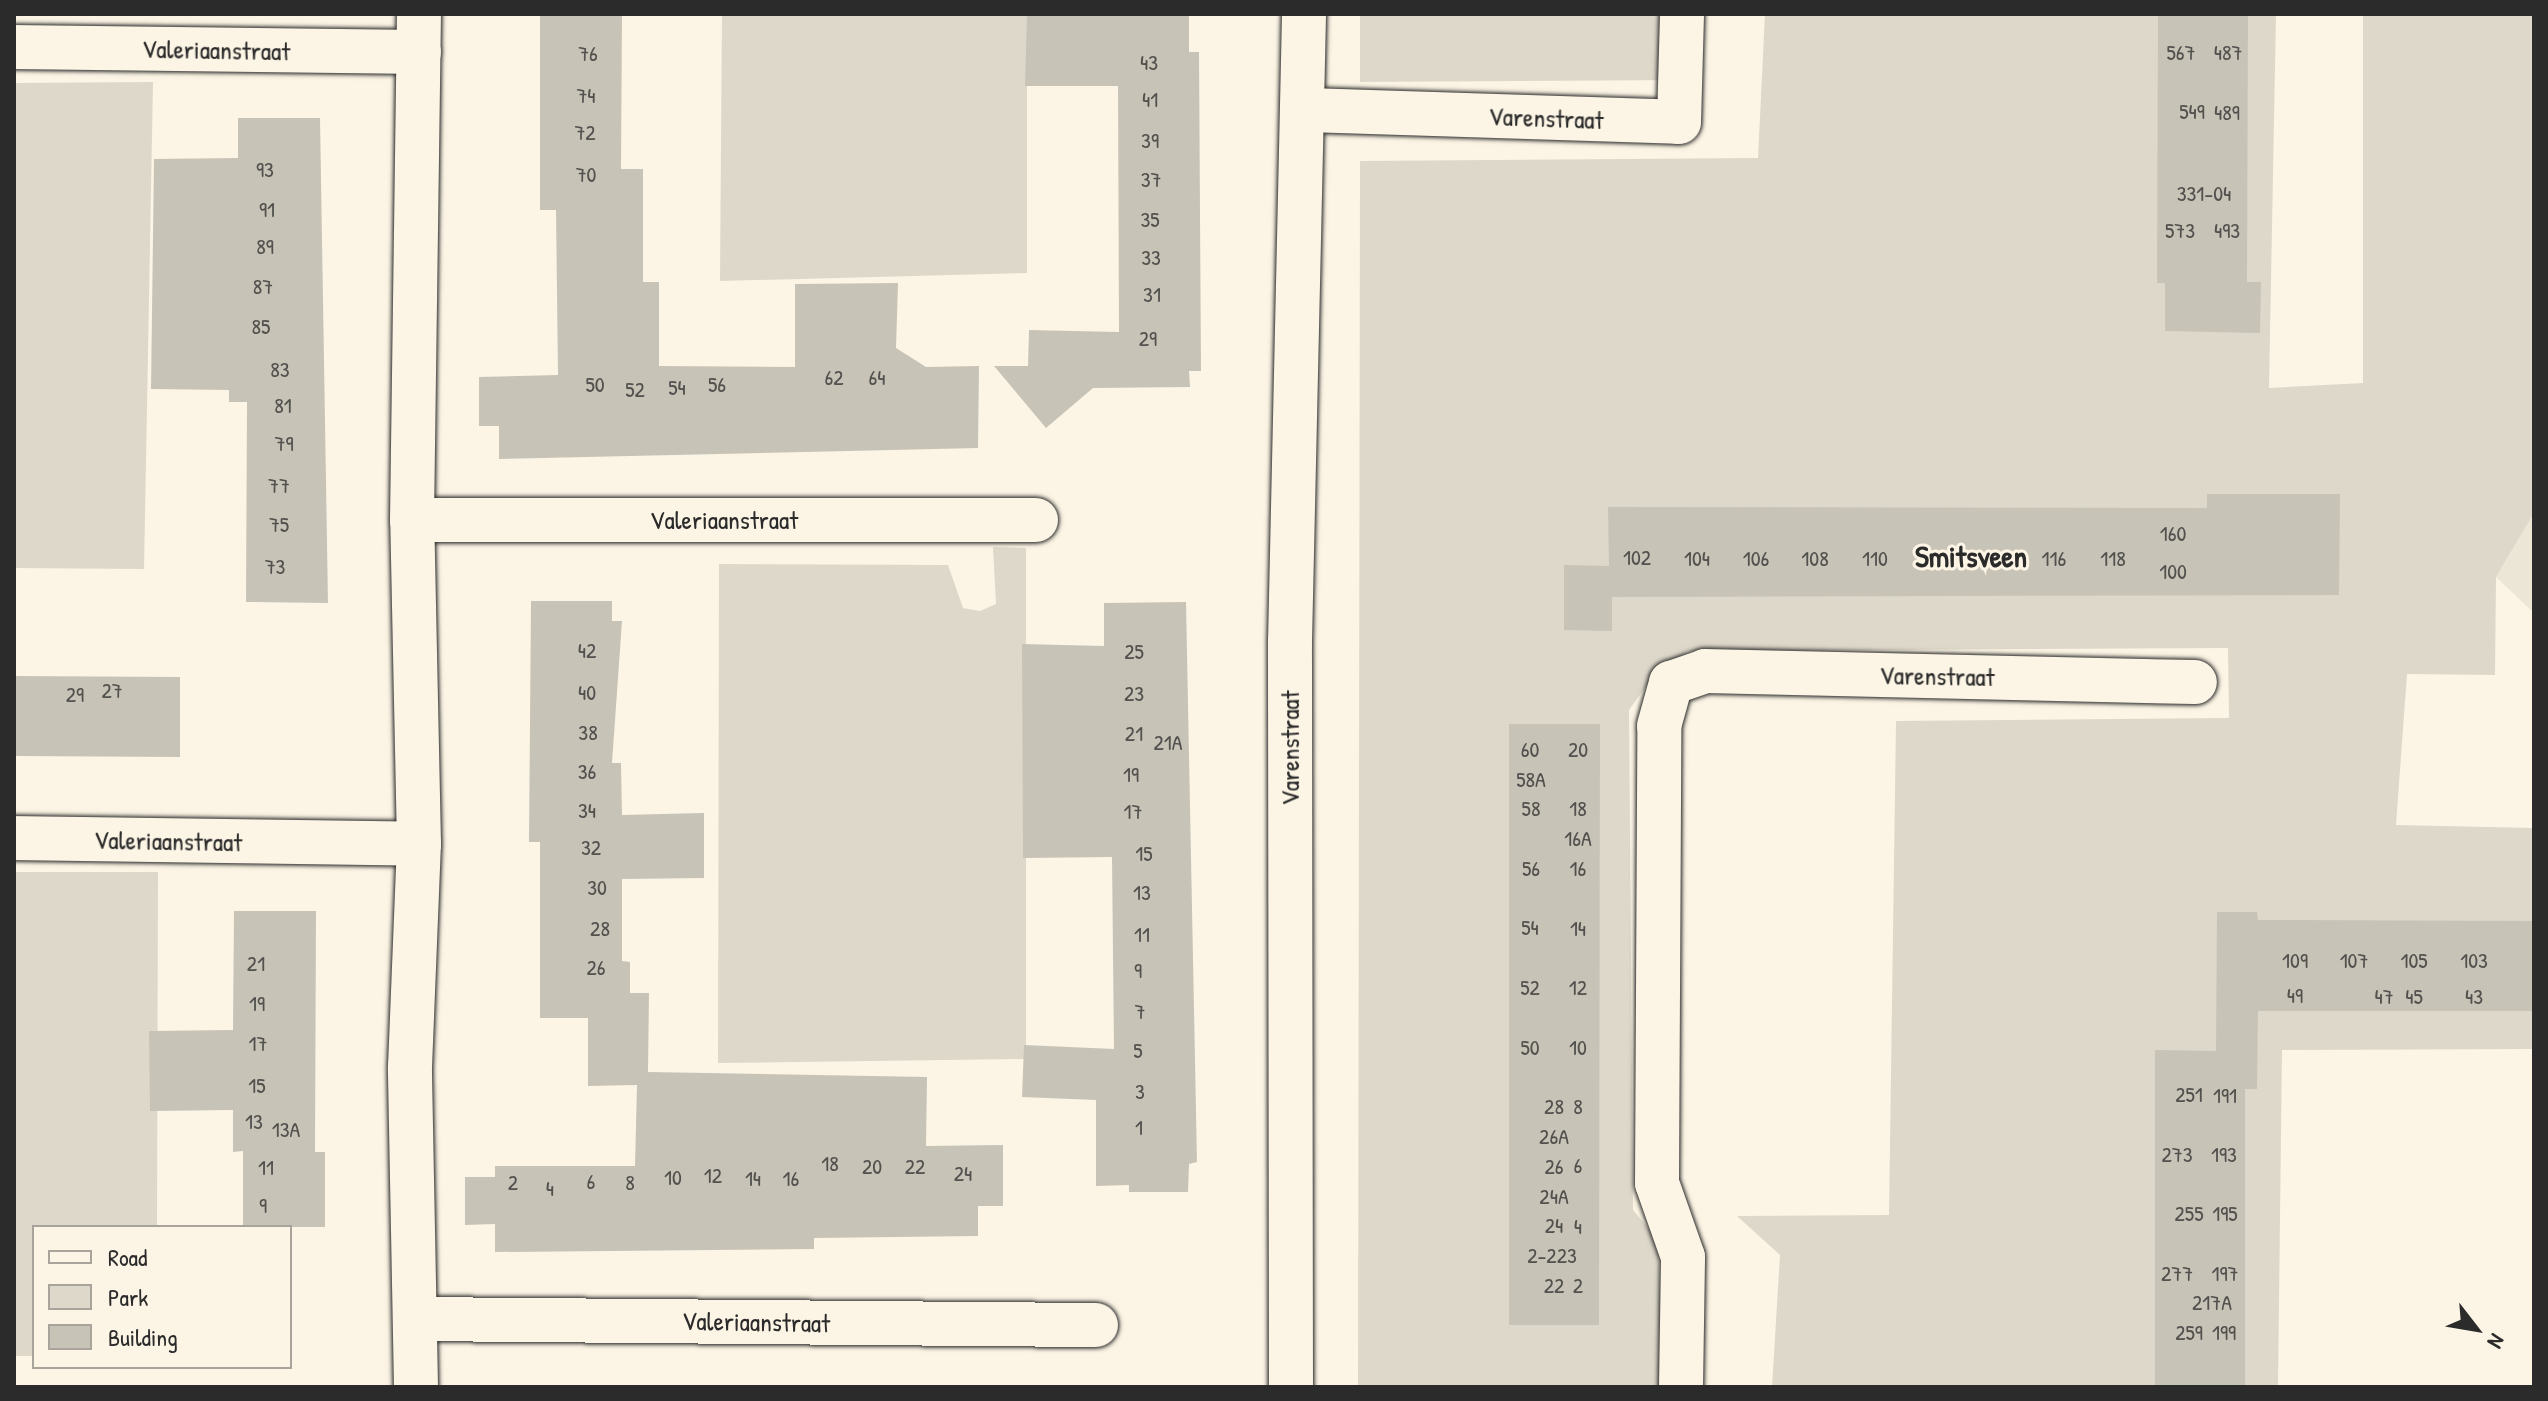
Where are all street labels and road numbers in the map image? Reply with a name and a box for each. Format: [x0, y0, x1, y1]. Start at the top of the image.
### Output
street label: Valeriaanstraat [142, 33, 290, 67]
street label: Varenstraat [1488, 100, 1604, 136]
street label: Valeriaanstraat [650, 504, 798, 536]
street label: Varenstraat [1879, 659, 1995, 693]
street label: Varenstraat [1274, 690, 1306, 806]
street label: Valeriaanstraat [94, 824, 242, 858]
street label: Valeriaanstraat [682, 1305, 830, 1339]

